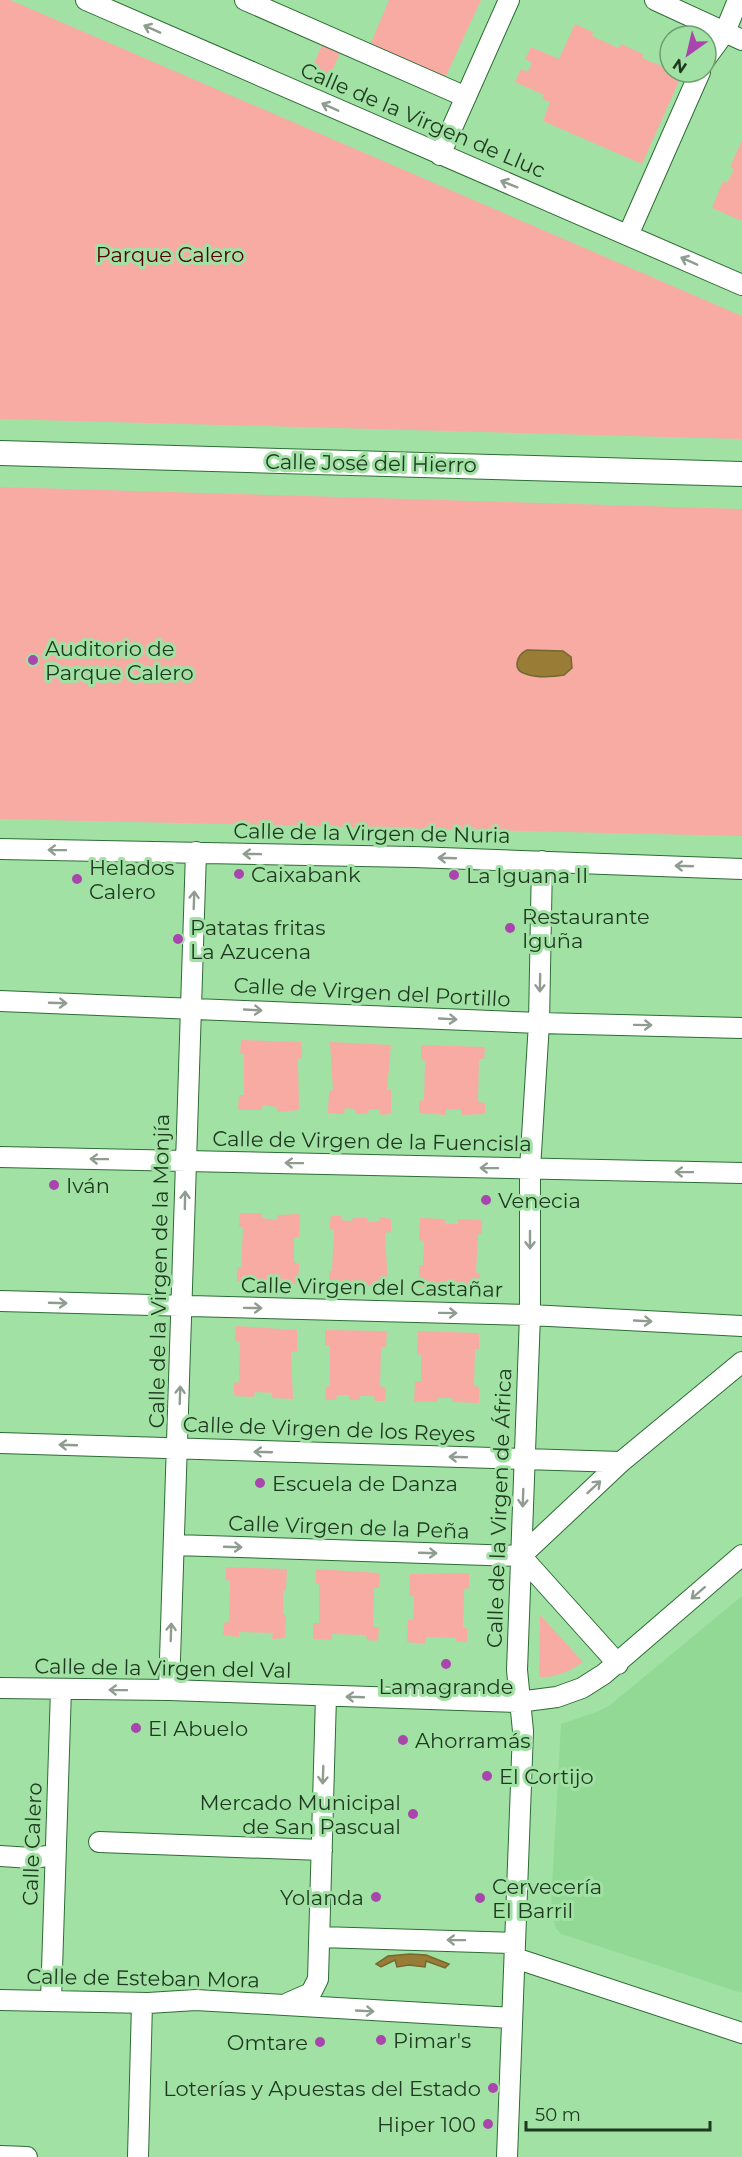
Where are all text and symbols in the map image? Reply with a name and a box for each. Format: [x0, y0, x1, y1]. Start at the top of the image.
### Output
one-way arrow [143, 23, 161, 34]
north arrow [658, 24, 718, 84]
text: N [669, 55, 691, 78]
street label: Calle de la Virgen de Lluc [297, 57, 549, 183]
one-way arrow [322, 101, 340, 113]
one-way arrow [501, 178, 519, 189]
park label: Parque Calero [96, 242, 244, 267]
one-way arrow [680, 254, 698, 266]
street label: Calle José del Hierro [265, 449, 477, 477]
place label: Auditorio de Parque Calero [45, 636, 194, 685]
marker: Auditorio de Parque Calero [26, 653, 40, 667]
street label: Calle de la Virgen de Nuria [233, 818, 511, 848]
one-way arrow [47, 844, 67, 856]
one-way arrow [242, 848, 262, 859]
one-way arrow [437, 852, 457, 863]
place label: Helados Calero [89, 855, 174, 904]
one-way arrow [674, 861, 694, 872]
place label: Caixabank [251, 862, 361, 887]
place label: La Iguana II [466, 863, 588, 888]
marker: Caixabank [232, 867, 246, 881]
marker: La Iguana II [447, 868, 461, 882]
marker: Helados Calero [70, 872, 84, 886]
one-way arrow [189, 891, 200, 910]
place label: Restaurante Iguña [522, 904, 650, 953]
place label: Patatas fritas La Azucena [190, 915, 325, 964]
marker: Restaurante Iguña [503, 921, 517, 935]
marker: Patatas fritas La Azucena [171, 932, 185, 946]
street label: Calle de Virgen del Portillo [233, 972, 511, 1012]
one-way arrow [534, 972, 546, 992]
one-way arrow [48, 997, 68, 1009]
one-way arrow [243, 1005, 263, 1016]
one-way arrow [438, 1014, 458, 1025]
one-way arrow [633, 1020, 653, 1031]
street label: Calle de la Virgen de la Monjía [144, 1114, 174, 1428]
street label: Calle de Virgen de la Fuencisla [212, 1126, 532, 1156]
one-way arrow [89, 1153, 109, 1165]
one-way arrow [284, 1158, 304, 1169]
one-way arrow [479, 1162, 499, 1174]
one-way arrow [674, 1166, 694, 1178]
place label: Iván [66, 1173, 110, 1198]
marker: Iván [47, 1178, 61, 1192]
place label: Venecia [498, 1188, 581, 1213]
one-way arrow [179, 1190, 191, 1210]
marker: Venecia [479, 1193, 493, 1207]
one-way arrow [524, 1230, 536, 1250]
street label: Calle Virgen del Castañar [241, 1272, 503, 1302]
one-way arrow [48, 1297, 68, 1308]
one-way arrow [243, 1303, 263, 1314]
one-way arrow [438, 1307, 458, 1319]
one-way arrow [633, 1315, 653, 1326]
street label: Calle de la Virgen de África [482, 1368, 516, 1648]
one-way arrow [175, 1385, 186, 1405]
street label: Calle de Virgen de los Reyes [182, 1411, 476, 1447]
one-way arrow [58, 1440, 78, 1451]
one-way arrow [253, 1446, 273, 1457]
one-way arrow [448, 1451, 468, 1463]
place label: Escuela de Danza [272, 1471, 458, 1496]
marker: Escuela de Danza [253, 1476, 267, 1490]
one-way arrow [587, 1480, 602, 1495]
one-way arrow [518, 1488, 529, 1508]
street label: Calle Virgen de la Peña [228, 1510, 470, 1544]
one-way arrow [222, 1541, 242, 1553]
one-way arrow [417, 1547, 437, 1559]
one-way arrow [691, 1586, 706, 1600]
one-way arrow [166, 1622, 177, 1642]
street label: Calle de la Virgen del Val [34, 1653, 292, 1683]
marker: Lamagrande [439, 1657, 453, 1671]
place label: Lamagrande [379, 1674, 513, 1699]
one-way arrow [108, 1684, 128, 1695]
one-way arrow [345, 1691, 365, 1702]
place label: El Abuelo [148, 1716, 248, 1741]
marker: El Abuelo [129, 1721, 143, 1735]
place label: Ahorramás [415, 1728, 531, 1753]
marker: Ahorramás [396, 1733, 410, 1747]
place label: El Cortijo [499, 1764, 594, 1789]
one-way arrow [318, 1765, 329, 1785]
marker: El Cortijo [480, 1769, 494, 1783]
street label: Calle Calero [17, 1782, 47, 1906]
place label: Mercado Municipal de San Pascual [199, 1790, 401, 1839]
marker: Mercado Municipal de San Pascual [406, 1807, 420, 1821]
place label: Cervecería El Barril [492, 1874, 602, 1923]
place label: Yolanda [280, 1885, 364, 1910]
marker: Yolanda [369, 1890, 383, 1904]
marker: Cervecería El Barril [473, 1891, 487, 1905]
one-way arrow [446, 1934, 466, 1946]
street label: Calle de Esteban Mora [26, 1963, 260, 1993]
one-way arrow [355, 2006, 375, 2017]
place label: Pimar's [393, 2028, 471, 2053]
place label: Omtare [227, 2030, 308, 2055]
marker: Pimar's [374, 2033, 388, 2047]
marker: Omtare [313, 2035, 327, 2049]
place label: Loterías y Apuestas del Estado [163, 2076, 481, 2101]
marker: Loterías y Apuestas del Estado [486, 2081, 500, 2095]
scale bar [526, 2094, 710, 2132]
text: 50 m [535, 2104, 581, 2126]
place label: Hiper 100 [377, 2112, 476, 2137]
marker: Hiper 100 [481, 2117, 495, 2131]

